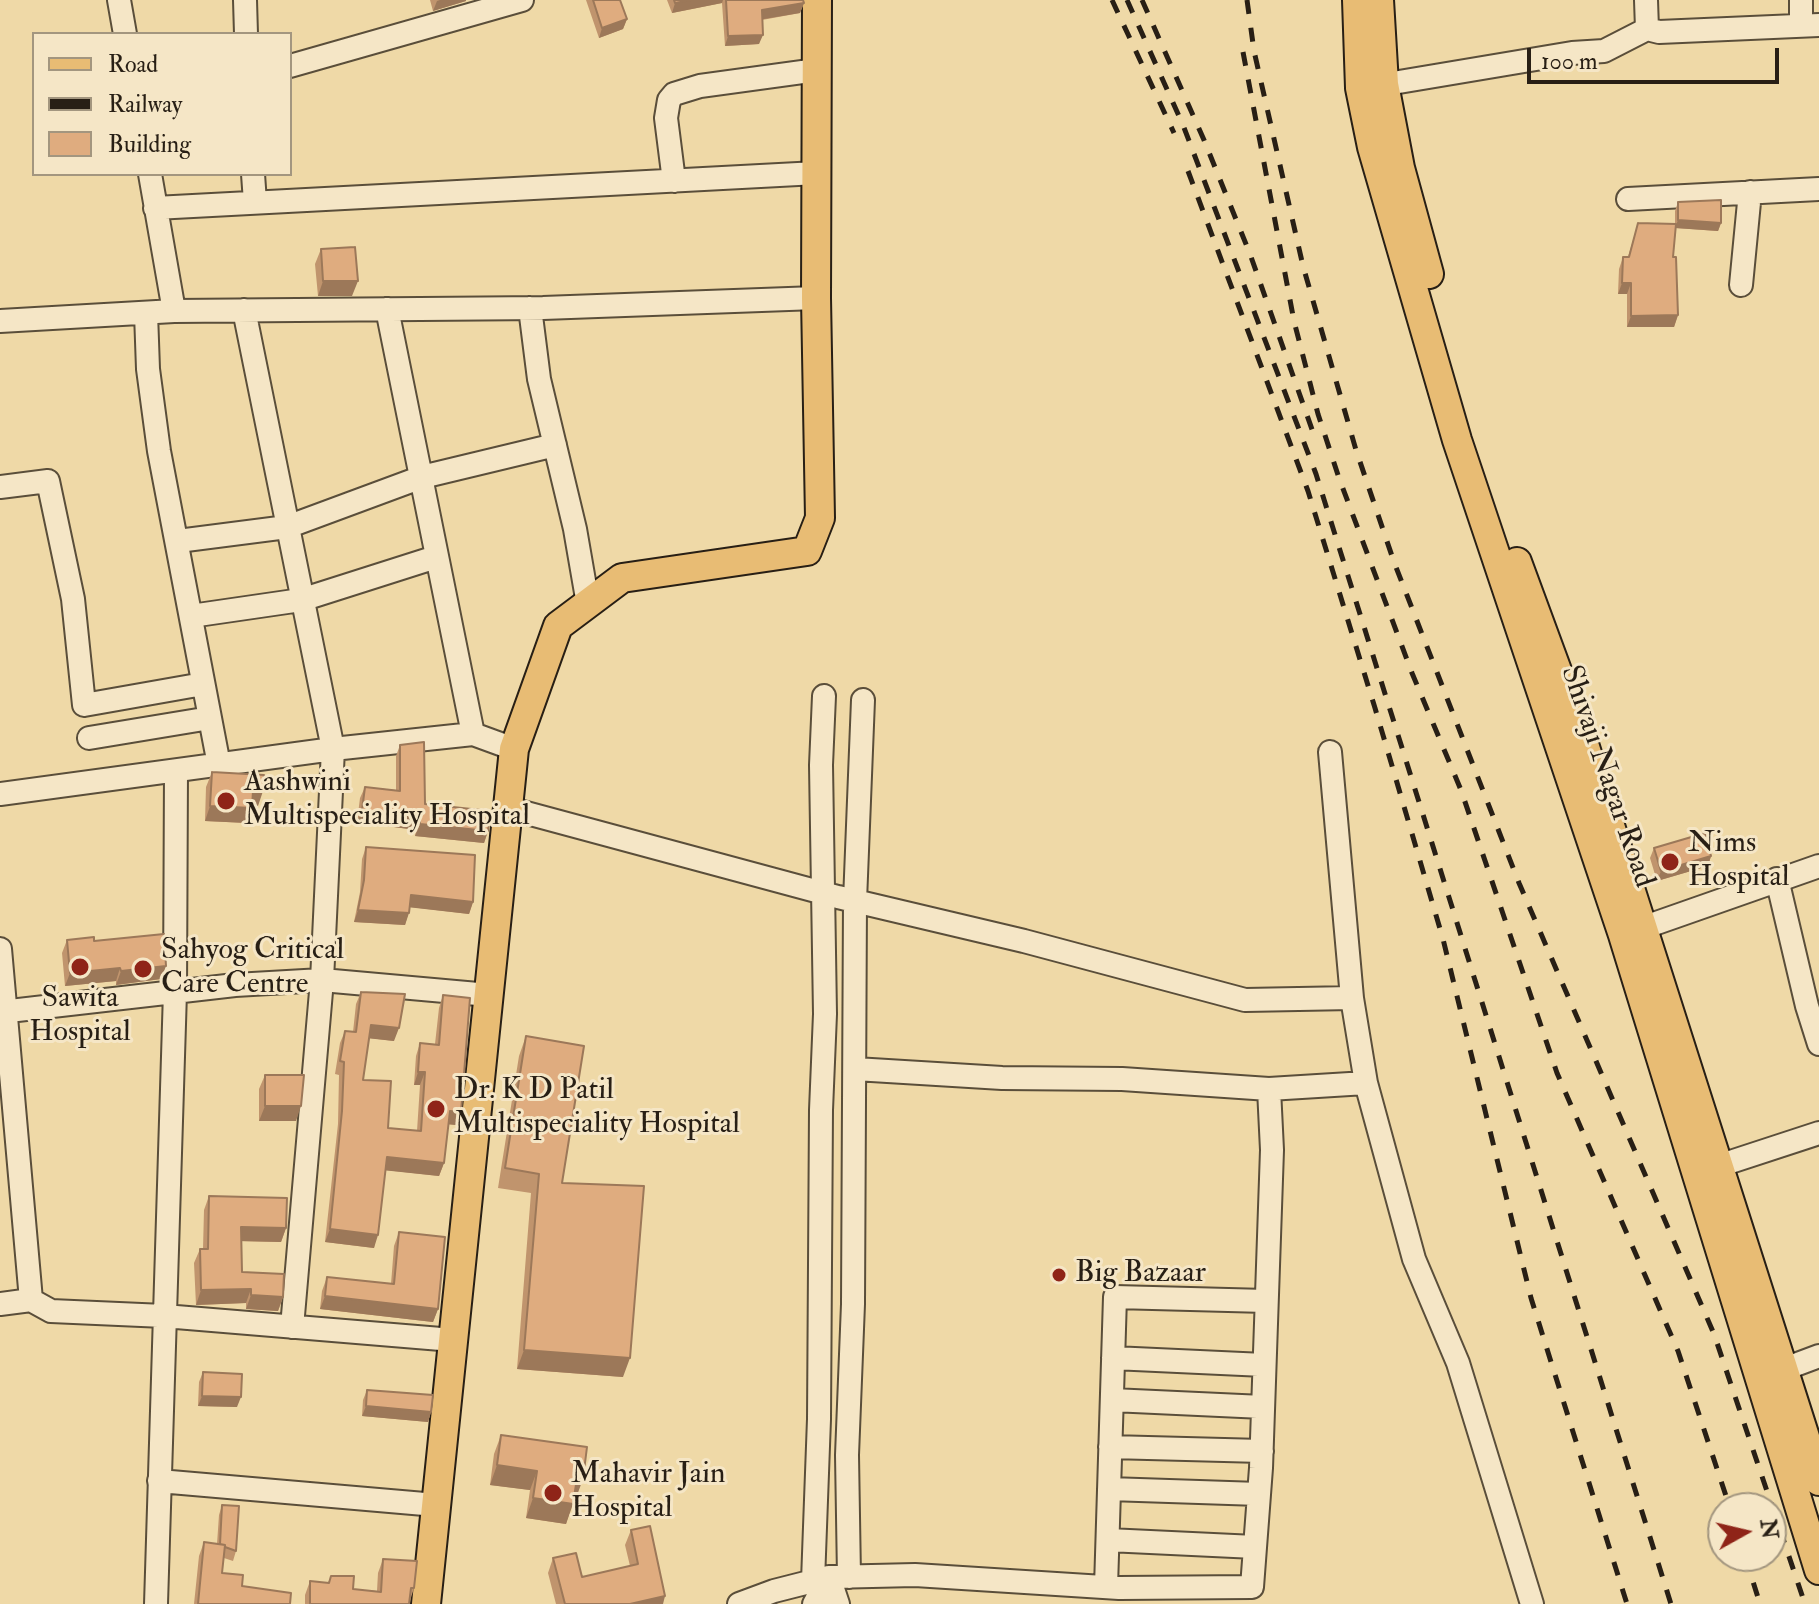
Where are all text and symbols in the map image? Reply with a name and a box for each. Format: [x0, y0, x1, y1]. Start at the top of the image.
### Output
legend [32, 32, 292, 176]
scale bar [1531, 32, 1783, 82]
text: 100 m [1541, 46, 1598, 77]
text: Road [108, 49, 158, 80]
text: Railway [108, 89, 182, 120]
text: Building [108, 129, 191, 160]
street label: Shivaji Nagar Road [1551, 661, 1661, 893]
place label: Aashwini Multispeciality Hospital [244, 766, 530, 836]
marker: Aashwini Multispeciality Hospital [215, 790, 237, 812]
place label: Nims Hospital [1688, 827, 1789, 898]
marker: Nims Hospital [1659, 851, 1681, 873]
place label: Sahyog Critical Care Centre [161, 934, 344, 1004]
marker: Sawita Hospital [69, 956, 91, 978]
marker: Sahyog Critical Care Centre [132, 958, 154, 980]
place label: Sawita Hospital [29, 982, 131, 1052]
place label: Dr. K D Patil Multispeciality Hospital [454, 1074, 740, 1144]
marker: Dr. K D Patil Multispeciality Hospital [425, 1098, 447, 1120]
place label: Big Bazaar [1075, 1257, 1206, 1293]
marker: Big Bazaar [1050, 1266, 1068, 1284]
place label: Mahavir Jain Hospital [571, 1458, 725, 1528]
marker: Mahavir Jain Hospital [542, 1482, 564, 1504]
north arrow [1707, 1492, 1787, 1572]
text: N [1754, 1517, 1784, 1541]

